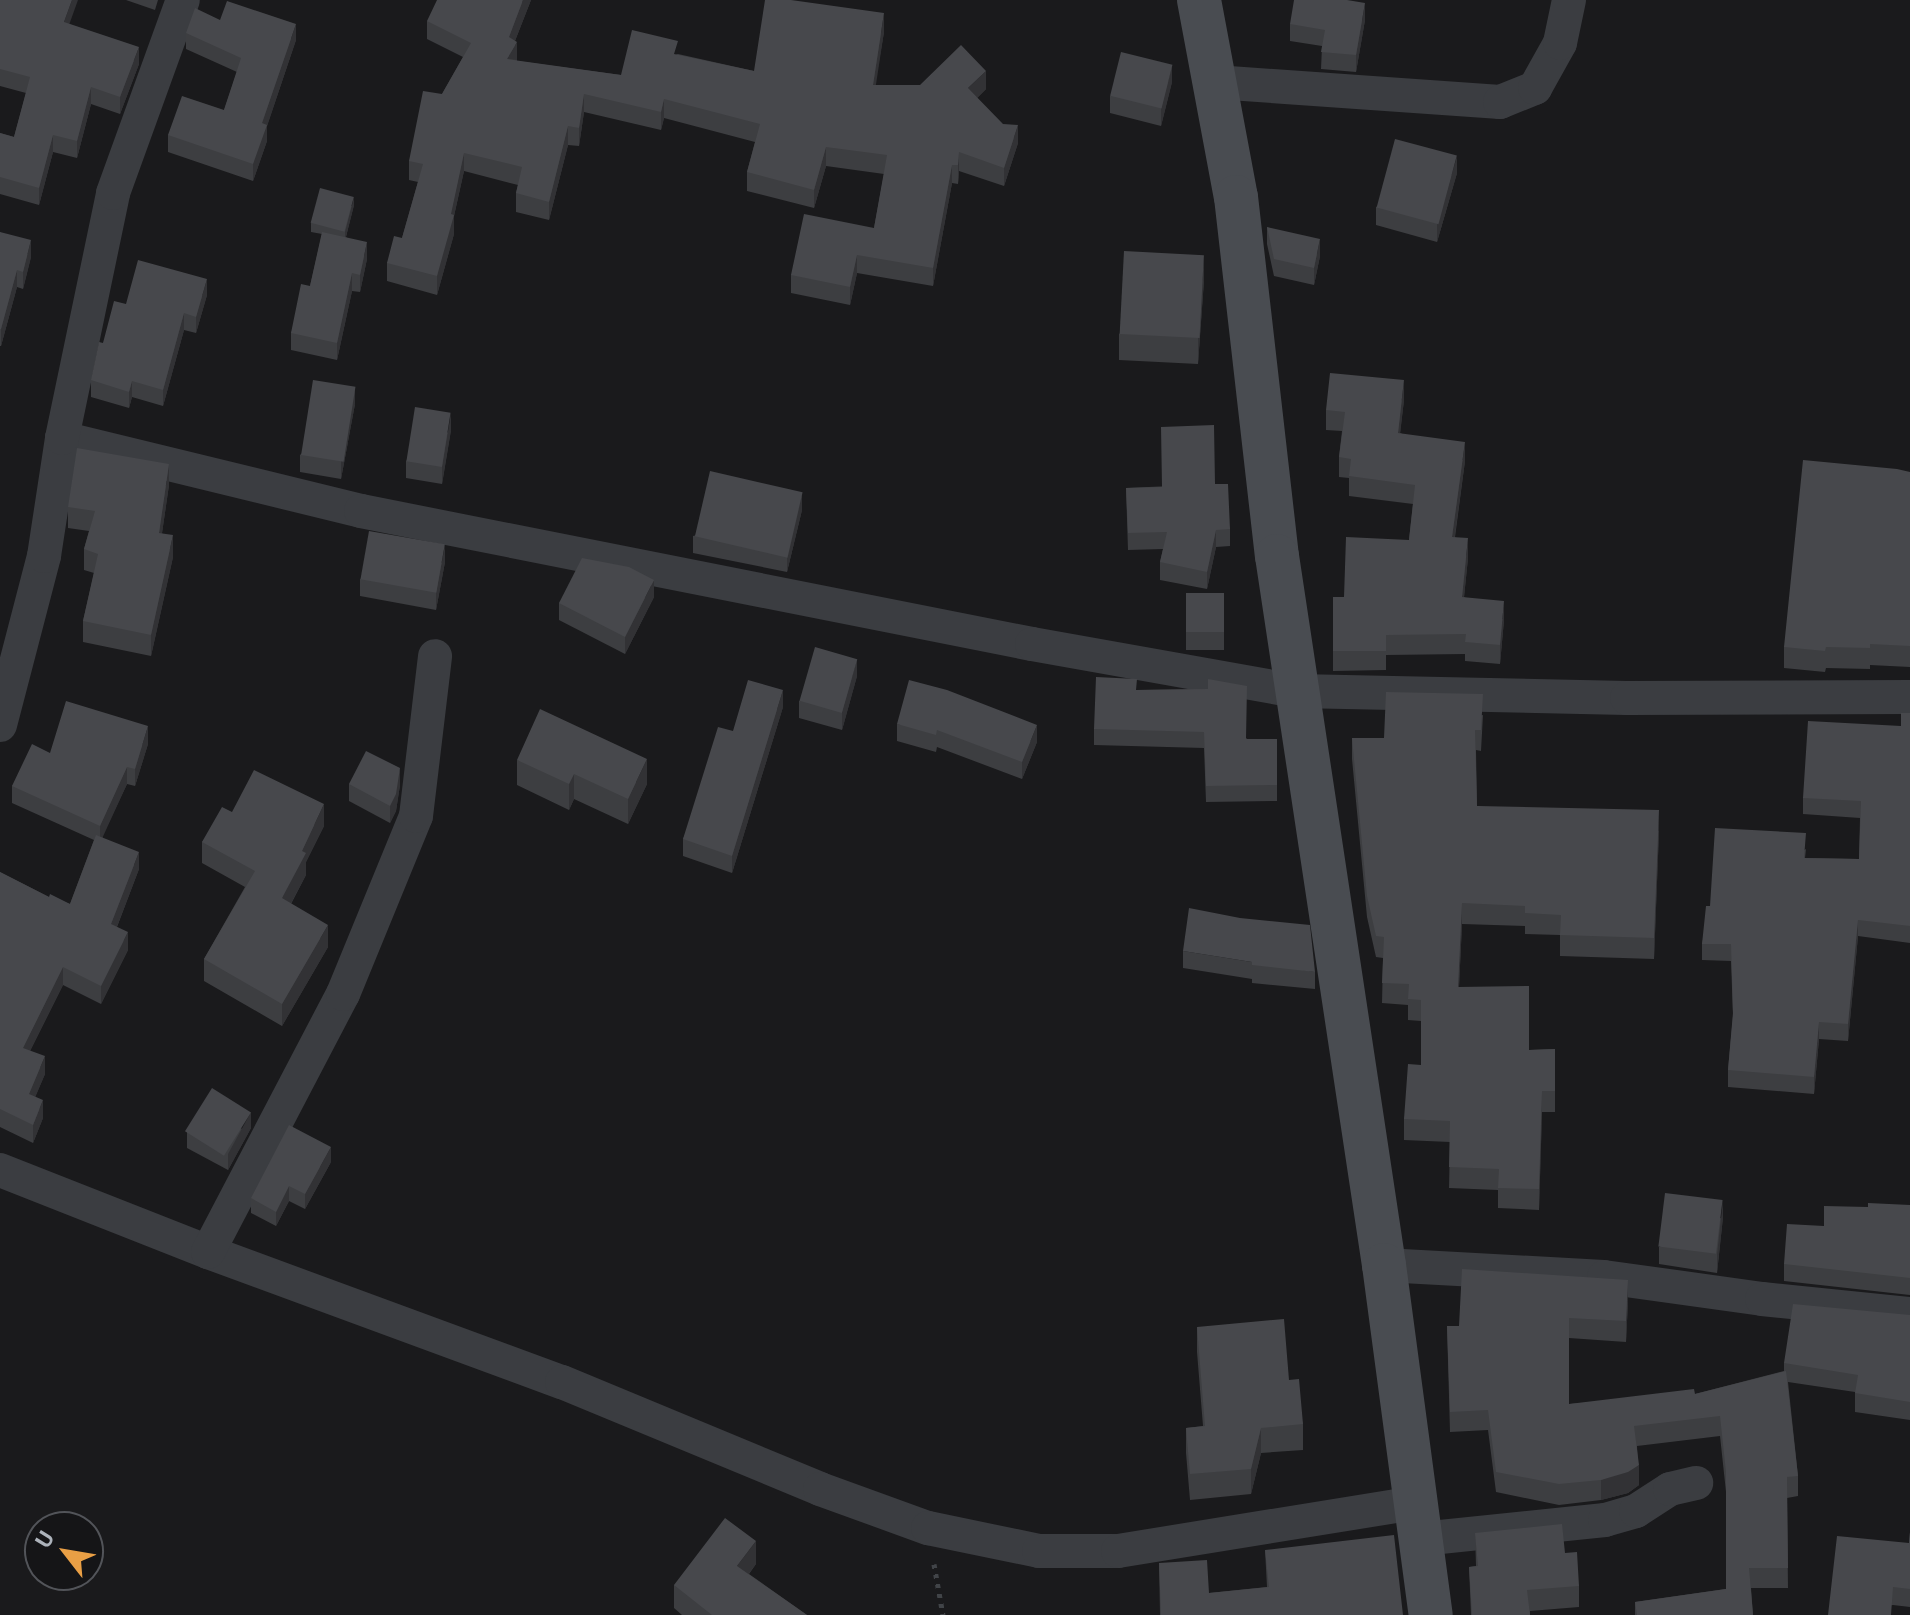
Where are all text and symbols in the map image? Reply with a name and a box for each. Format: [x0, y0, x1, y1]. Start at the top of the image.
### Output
north arrow [24, 1511, 104, 1591]
text: U [30, 1527, 59, 1552]

